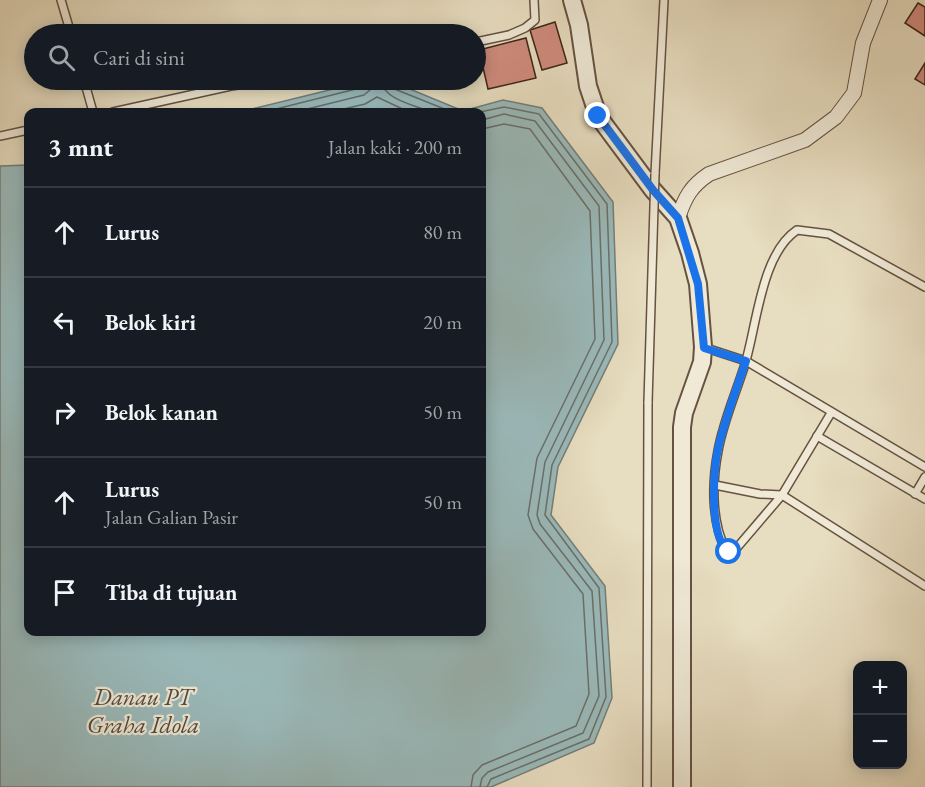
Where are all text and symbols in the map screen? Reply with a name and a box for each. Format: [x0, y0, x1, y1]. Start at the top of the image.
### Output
search box [24, 24, 486, 90]
icon: search [45, 41, 78, 74]
text: Cari di sini [93, 43, 185, 72]
route end [584, 102, 610, 128]
text: 3 mnt [48, 130, 113, 164]
text: Jalan kaki · 200 m [328, 134, 462, 160]
icon: ahead [48, 216, 81, 249]
text: Lurus [105, 218, 159, 247]
text: 80 m [423, 219, 462, 245]
icon: left [48, 306, 81, 339]
text: Belok kiri [105, 308, 196, 337]
text: 20 m [423, 309, 462, 335]
icon: right [48, 396, 81, 429]
text: Belok kanan [105, 398, 218, 427]
text: 50 m [423, 399, 462, 425]
text: Lurus [105, 475, 159, 504]
icon: ahead [48, 486, 81, 519]
text: 50 m [423, 489, 462, 515]
text: Jalan Galian Pasir [105, 504, 238, 530]
route start [715, 538, 741, 564]
icon: arrive [48, 576, 81, 609]
text: Tiba di tujuan [105, 578, 237, 607]
map controls [853, 661, 907, 769]
button: + [853, 661, 907, 715]
water label: Danau PT Graha Idola [87, 681, 199, 740]
button: − [853, 715, 907, 769]

